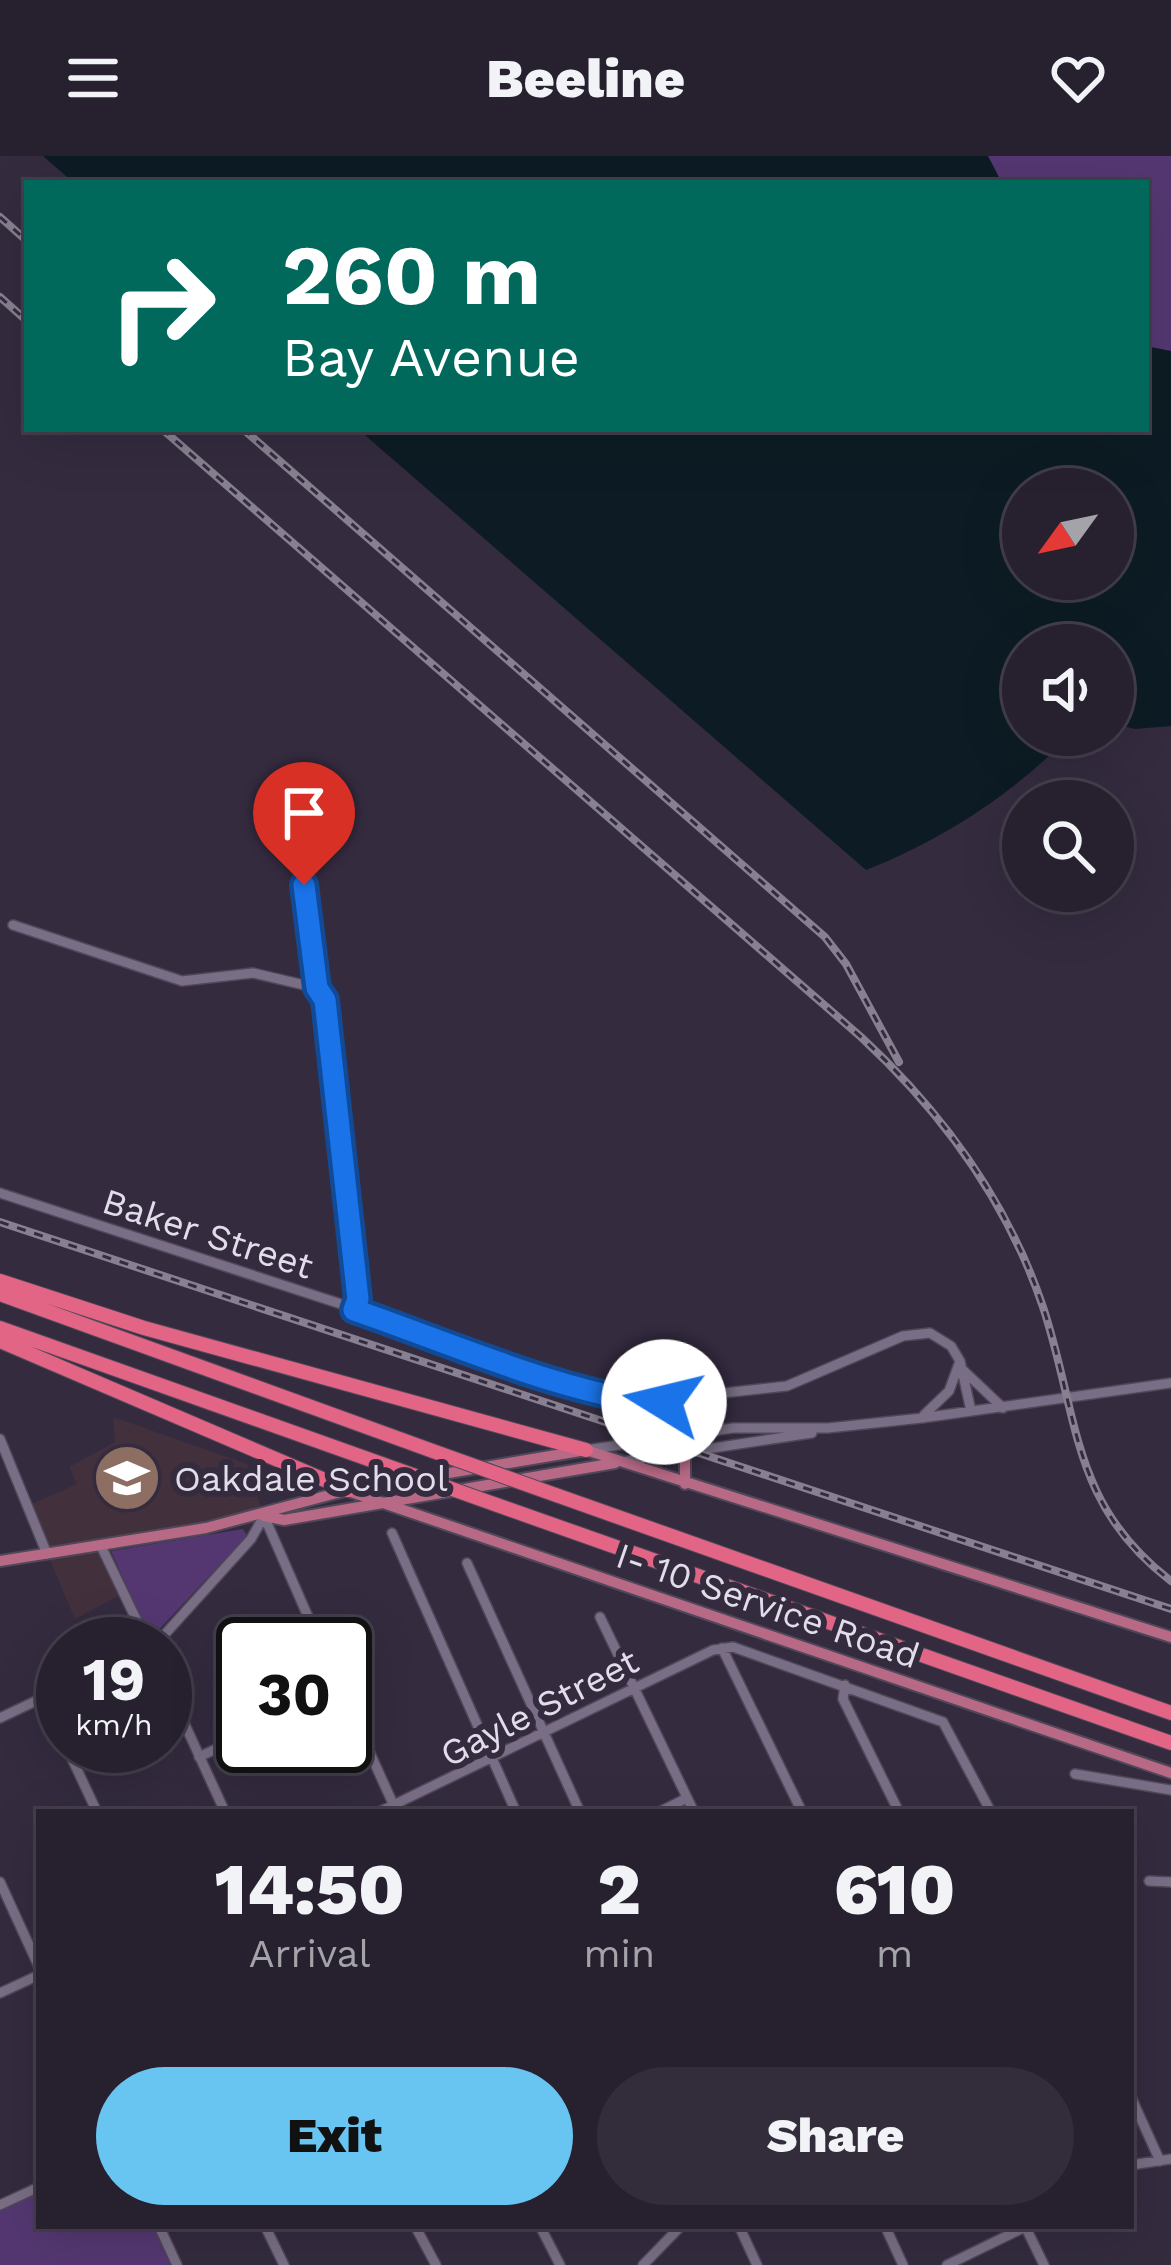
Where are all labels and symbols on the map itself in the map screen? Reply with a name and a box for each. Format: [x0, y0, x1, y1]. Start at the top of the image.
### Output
north arrow [1002, 468, 1134, 600]
pin [253, 762, 355, 885]
street label: Baker Street [97, 1180, 318, 1288]
position arrow [601, 1339, 727, 1465]
school or university icon: Oakdale School [92, 1443, 162, 1513]
place label: Oakdale School [174, 1458, 448, 1500]
street label: I- 10 Service Road [611, 1534, 924, 1677]
speed limit sign: 30 [216, 1617, 372, 1773]
street label: Gayle Street [434, 1640, 645, 1776]

